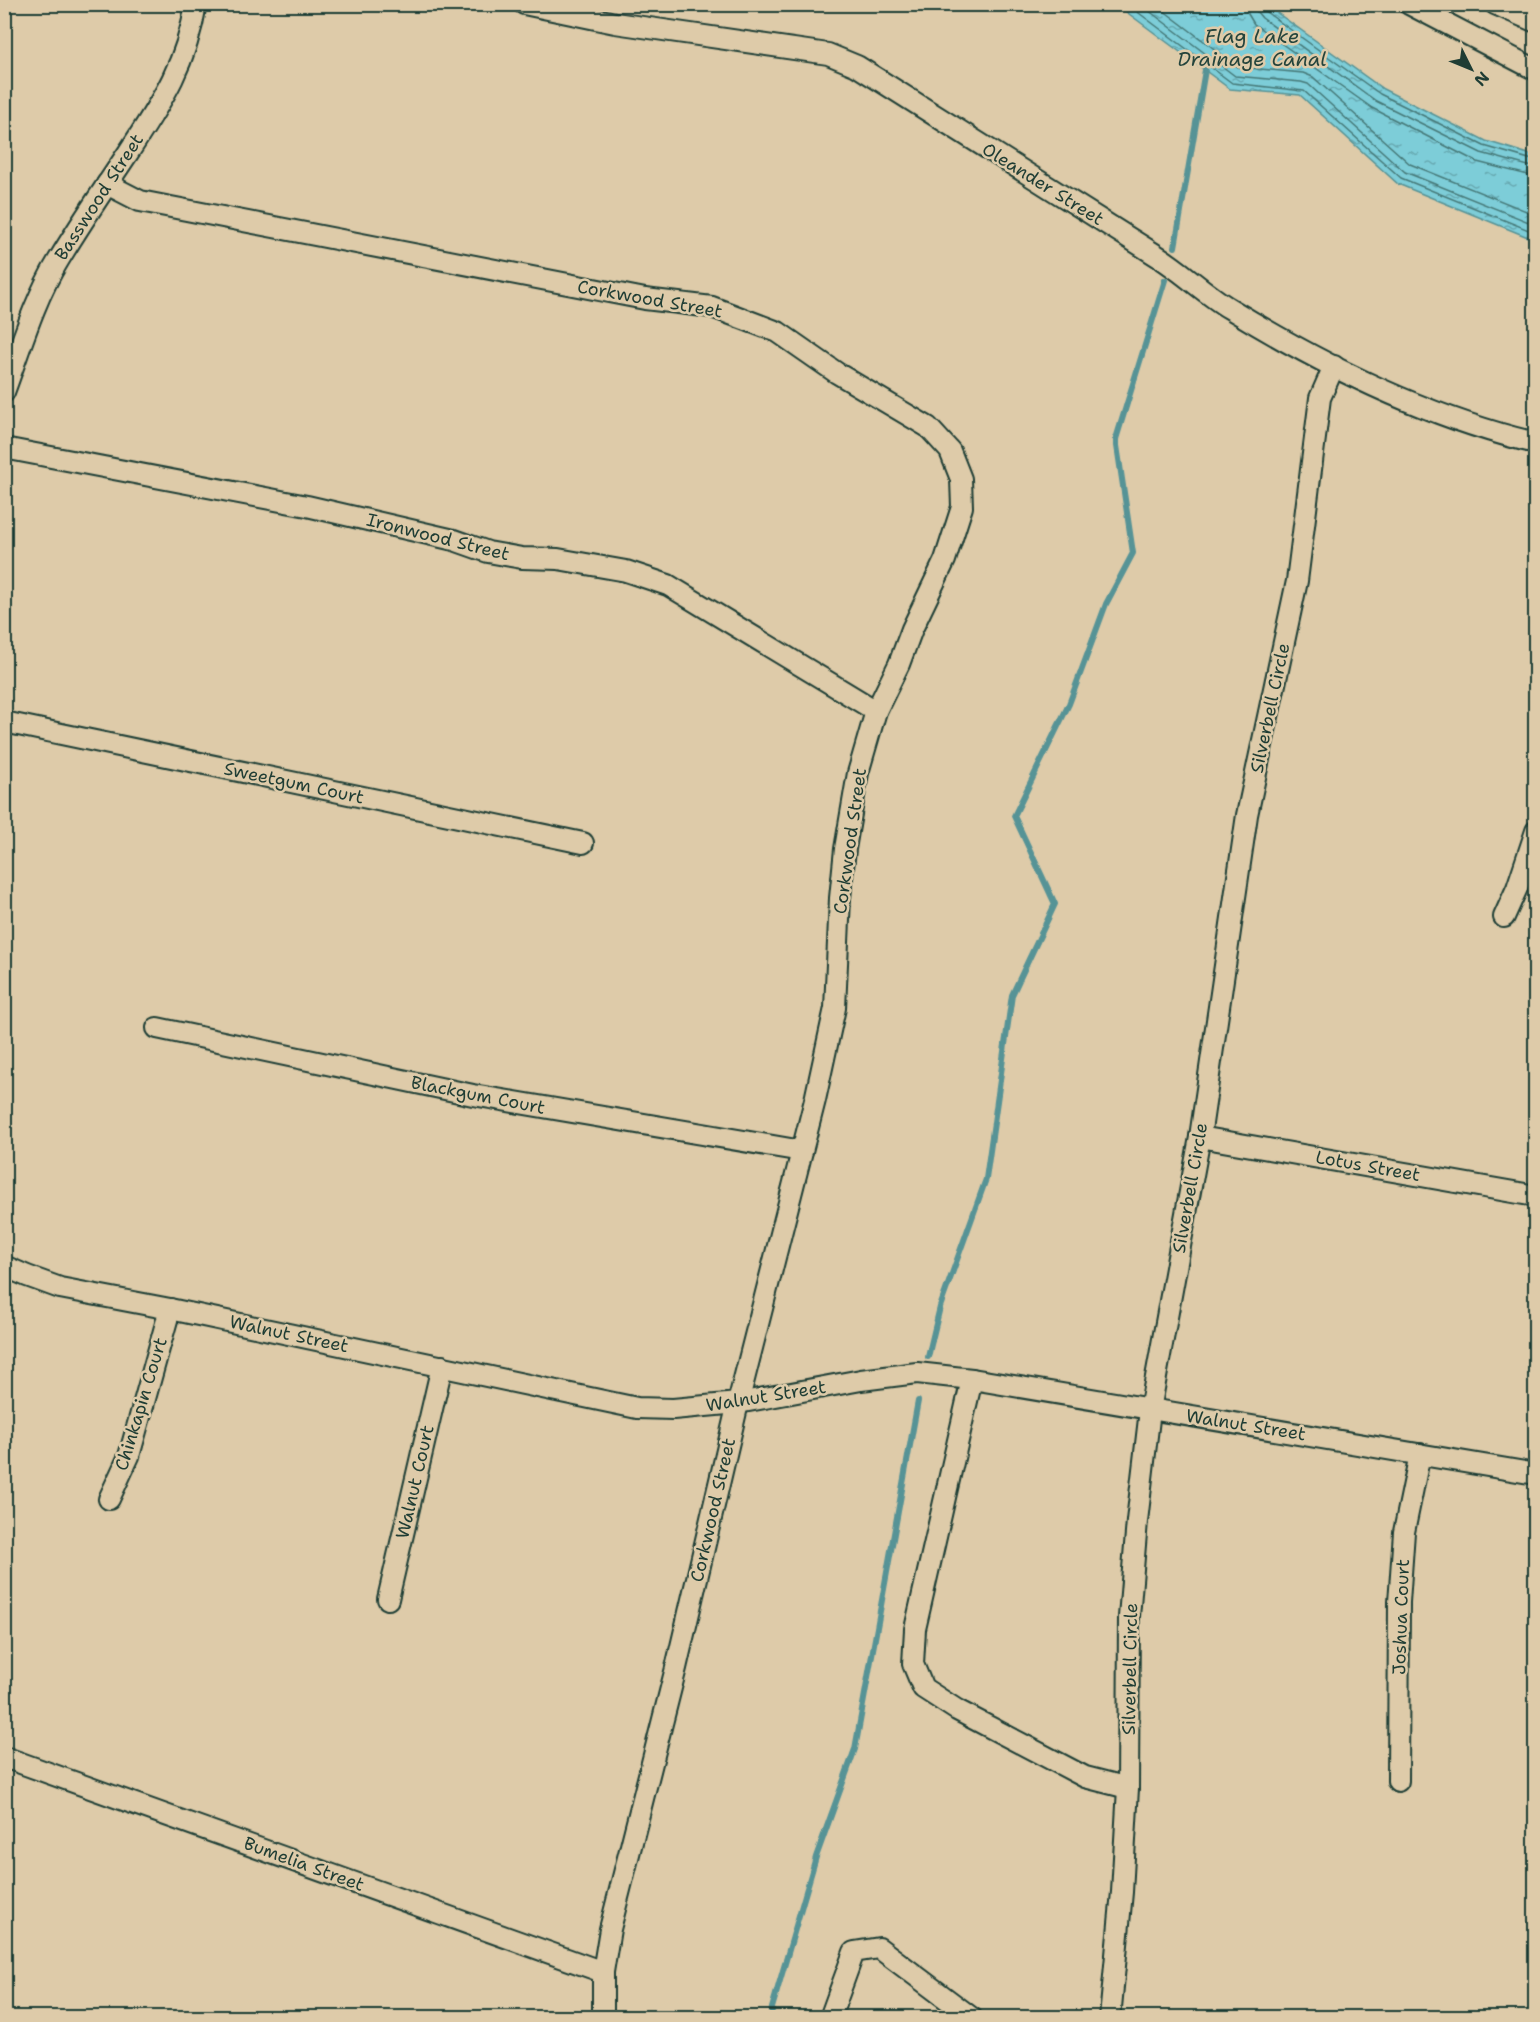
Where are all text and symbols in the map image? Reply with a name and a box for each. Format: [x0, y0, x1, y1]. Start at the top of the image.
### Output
water label: Flag Lake Drainage Canal [1177, 23, 1327, 72]
north arrow [1441, 39, 1501, 99]
text: N [1470, 67, 1494, 91]
street label: Basswood Street [49, 129, 149, 265]
street label: Oleander Street [978, 137, 1109, 231]
street label: Corkwood Street [576, 274, 725, 324]
street label: Ironwood Street [364, 508, 512, 566]
street label: Silverbell Circle [1245, 641, 1295, 775]
street label: Sweetgum Court [222, 756, 366, 810]
street label: Corkwood Street [828, 766, 872, 915]
street label: Blackgum Court [409, 1070, 547, 1120]
street label: Silverbell Circle [1167, 1121, 1213, 1255]
street label: Lotus Street [1314, 1145, 1422, 1187]
street label: Walnut Street [227, 1310, 351, 1358]
street label: Chinkapin Court [109, 1334, 173, 1474]
street label: Walnut Street [704, 1375, 828, 1417]
street label: Walnut Street [1184, 1404, 1308, 1446]
street label: Walnut Court [390, 1423, 440, 1541]
street label: Corkwood Street [685, 1436, 741, 1584]
street label: Joshua Court [1387, 1558, 1415, 1675]
street label: Silverbell Circle [1117, 1603, 1143, 1735]
street label: Bumelia Street [240, 1831, 368, 1897]

